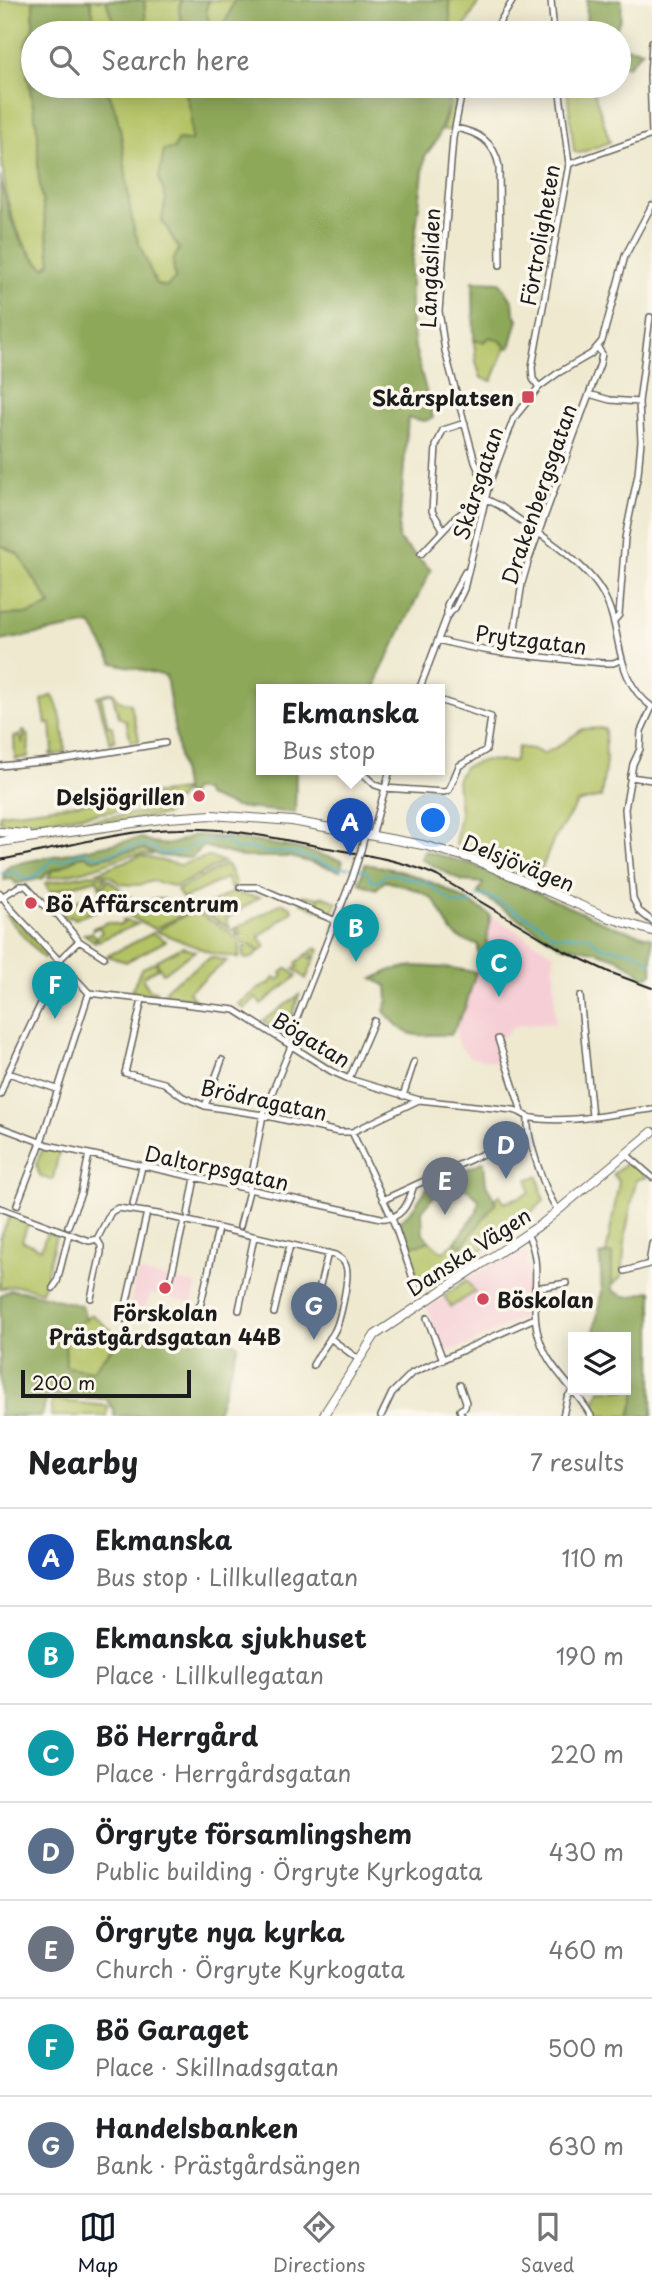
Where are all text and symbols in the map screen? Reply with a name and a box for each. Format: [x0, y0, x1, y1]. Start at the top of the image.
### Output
search box [21, 21, 631, 98]
text: Search here [101, 40, 250, 79]
icon: search [45, 41, 83, 79]
street label: Förtroligheten [511, 162, 567, 308]
street label: Långåsliden [411, 207, 447, 329]
place label: Skårsplatsen [372, 381, 514, 413]
marker: Skårsplatsen [520, 389, 536, 405]
street label: Drakenbergsgatan [492, 399, 584, 589]
street label: Skårsgatan [444, 422, 510, 544]
street label: Prytzgatan [473, 616, 589, 662]
popup [256, 684, 445, 775]
text: Ekmanska [282, 693, 419, 732]
text: Bus stop [282, 732, 375, 767]
place label: Delsjögrillen [56, 780, 185, 812]
marker: Delsjögrillen [191, 788, 207, 804]
pin: A [327, 798, 373, 856]
your location [416, 803, 450, 837]
street label: Delsjövägen [458, 825, 580, 899]
place label: Bö Affärscentrum [45, 887, 239, 919]
marker: Bö Affärscentrum [23, 895, 39, 911]
pin: B [333, 904, 379, 962]
pin: C [476, 939, 522, 997]
pin: F [32, 961, 78, 1019]
street label: Bögatan [267, 1003, 357, 1075]
street label: Brödragatan [198, 1070, 330, 1128]
pin: D [483, 1121, 529, 1179]
street label: Daltorpsgatan [142, 1136, 292, 1198]
pin: E [422, 1157, 468, 1215]
street label: Danska Vägen [399, 1199, 537, 1303]
marker: Förskolan Prästgårdsgatan 44B [157, 1280, 173, 1296]
pin: G [291, 1282, 337, 1340]
place label: Böskolan [497, 1283, 594, 1315]
marker: Böskolan [475, 1291, 491, 1307]
place label: Förskolan Prästgårdsgatan 44B [49, 1296, 281, 1352]
map controls [568, 1332, 631, 1395]
button: layers [568, 1332, 631, 1395]
scale bar [21, 1367, 191, 1399]
text: 200 m [32, 1368, 95, 1396]
text: Nearby [28, 1439, 138, 1484]
text: 7 results [530, 1444, 624, 1479]
text: Ekmanska [95, 1520, 232, 1559]
text: A [42, 1540, 60, 1575]
text: 110 m [562, 1540, 624, 1575]
text: Bus stop · Lillkullegatan [95, 1559, 358, 1594]
text: Ekmanska sjukhuset [95, 1618, 367, 1657]
text: B [43, 1638, 59, 1673]
text: 190 m [556, 1638, 624, 1673]
text: Place · Lillkullegatan [95, 1657, 324, 1692]
text: Bö Herrgård [95, 1716, 258, 1755]
text: C [42, 1736, 60, 1771]
text: 220 m [550, 1736, 624, 1771]
text: Place · Herrgårdsgatan [95, 1755, 351, 1790]
text: Örgryte församlingshem [95, 1814, 412, 1853]
text: D [42, 1834, 60, 1869]
text: 430 m [549, 1834, 624, 1869]
text: Public building · Örgryte Kyrkogata [95, 1853, 483, 1888]
text: Örgryte nya kyrka [95, 1912, 345, 1951]
text: E [44, 1932, 58, 1967]
text: 460 m [549, 1932, 624, 1967]
text: Church · Örgryte Kyrkogata [95, 1951, 405, 1986]
text: Bö Garaget [95, 2010, 249, 2049]
text: F [44, 2030, 58, 2065]
text: 500 m [547, 2030, 624, 2065]
text: Place · Skillnadsgatan [95, 2049, 339, 2084]
text: Handelsbanken [95, 2108, 298, 2147]
text: G [42, 2128, 60, 2163]
text: 630 m [548, 2128, 624, 2163]
text: Bank · Prästgårdsängen [95, 2147, 361, 2182]
tab: Map [78, 2208, 118, 2278]
tab: Directions [273, 2208, 366, 2278]
tab: Saved [521, 2208, 574, 2278]

